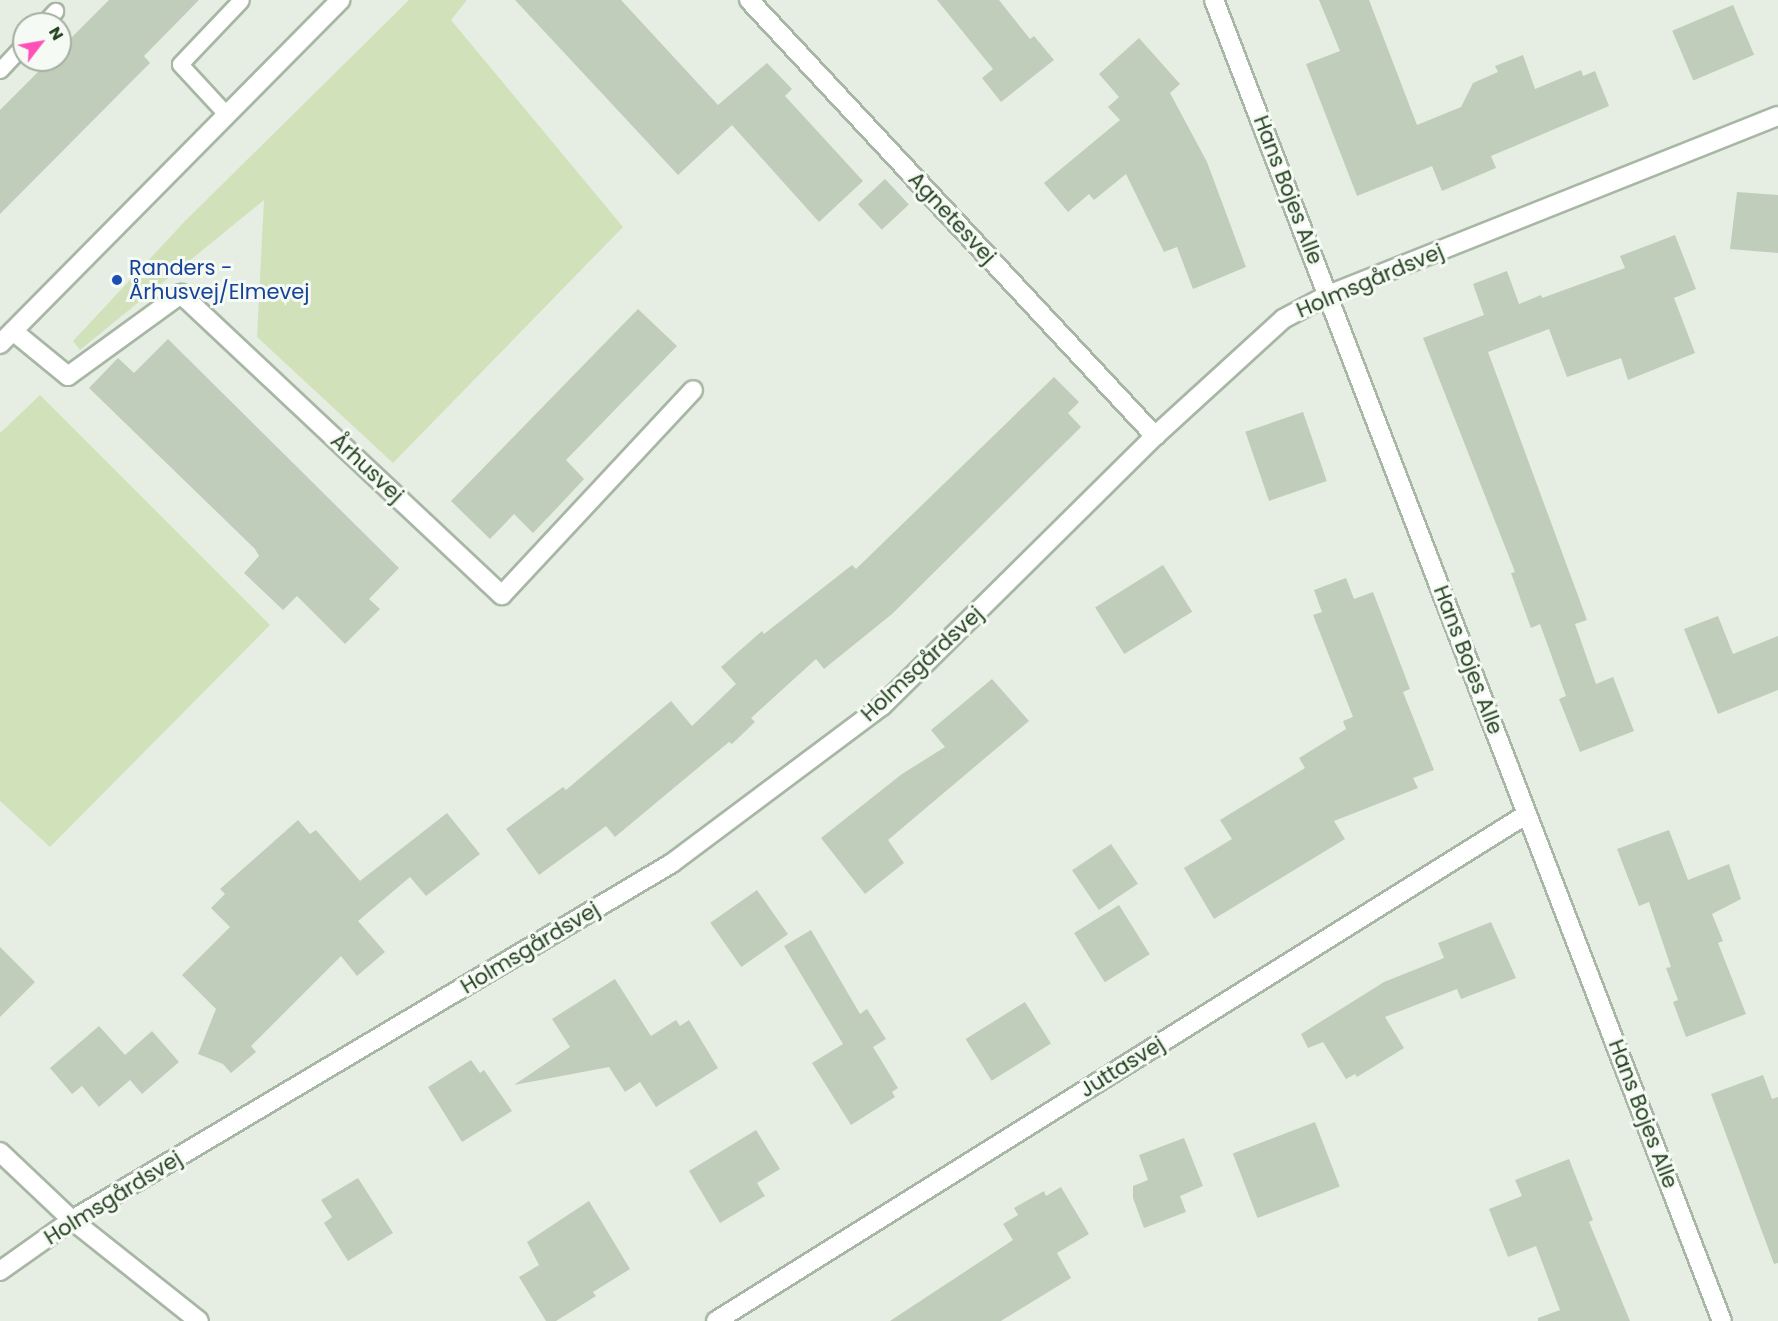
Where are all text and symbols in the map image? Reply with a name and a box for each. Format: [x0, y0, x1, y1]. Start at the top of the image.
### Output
north arrow [12, 12, 72, 72]
text: N [43, 22, 69, 45]
street label: Hans Bojes Alle [1248, 112, 1328, 268]
street label: Agnetesvej [903, 167, 1001, 269]
street label: Holmsgårdsvej [1293, 239, 1447, 323]
place label: Randers - Århusvej/Elmevej [129, 255, 309, 305]
marker: Randers - Århusvej/Elmevej [110, 273, 124, 287]
street label: Århusvej [326, 428, 408, 508]
street label: Hans Bojes Alle [1428, 582, 1508, 738]
street label: Holmsgårdsvej [856, 601, 988, 727]
street label: Holmsgårdsvej [456, 897, 604, 999]
street label: Juttasvej [1075, 1031, 1169, 1103]
street label: Hans Bojes Alle [1603, 1036, 1683, 1192]
street label: Holmsgårdsvej [40, 1146, 186, 1250]

